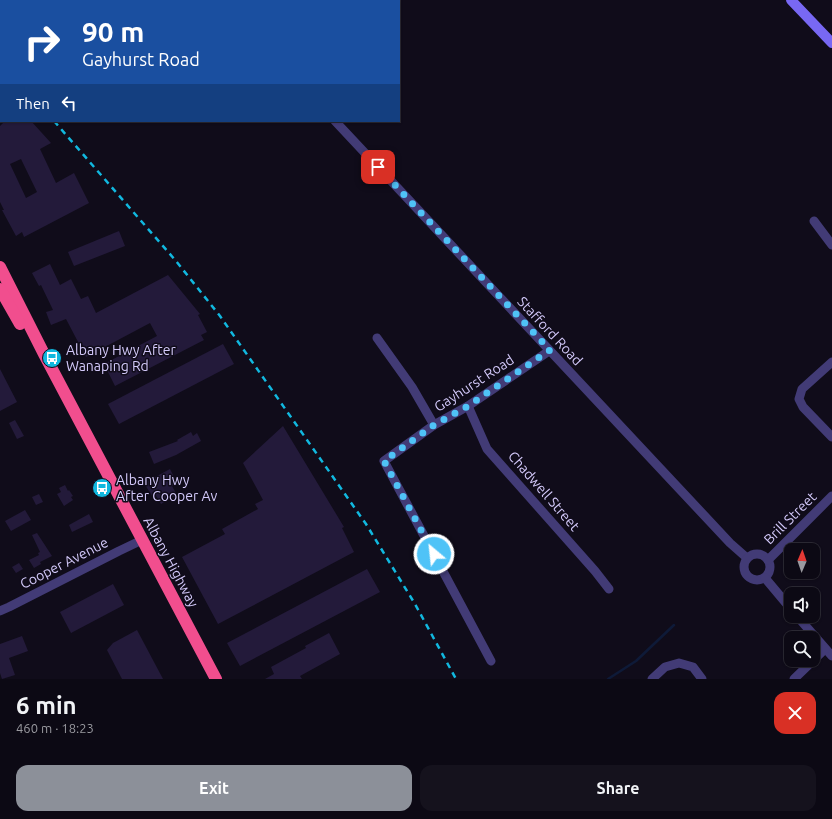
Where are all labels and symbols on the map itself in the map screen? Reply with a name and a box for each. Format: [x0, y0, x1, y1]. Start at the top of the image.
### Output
pin [361, 150, 395, 184]
street label: Stafford Road [514, 293, 586, 369]
place label: Albany Hwy After Wanaping Rd [66, 342, 176, 374]
bus stop icon: Albany Hwy After Wanaping Rd [41, 347, 63, 369]
street label: Gayhurst Road [431, 351, 517, 415]
street label: Chadwell Street [505, 448, 583, 534]
place label: Albany Hwy After Cooper Av [116, 472, 217, 504]
bus stop icon: Albany Hwy After Cooper Av [91, 477, 113, 499]
street label: Brill Street [761, 488, 820, 547]
street label: Albany Highway [140, 514, 202, 610]
position arrow [413, 533, 455, 575]
street label: Cooper Avenue [17, 534, 111, 592]
north arrow [784, 543, 820, 579]

